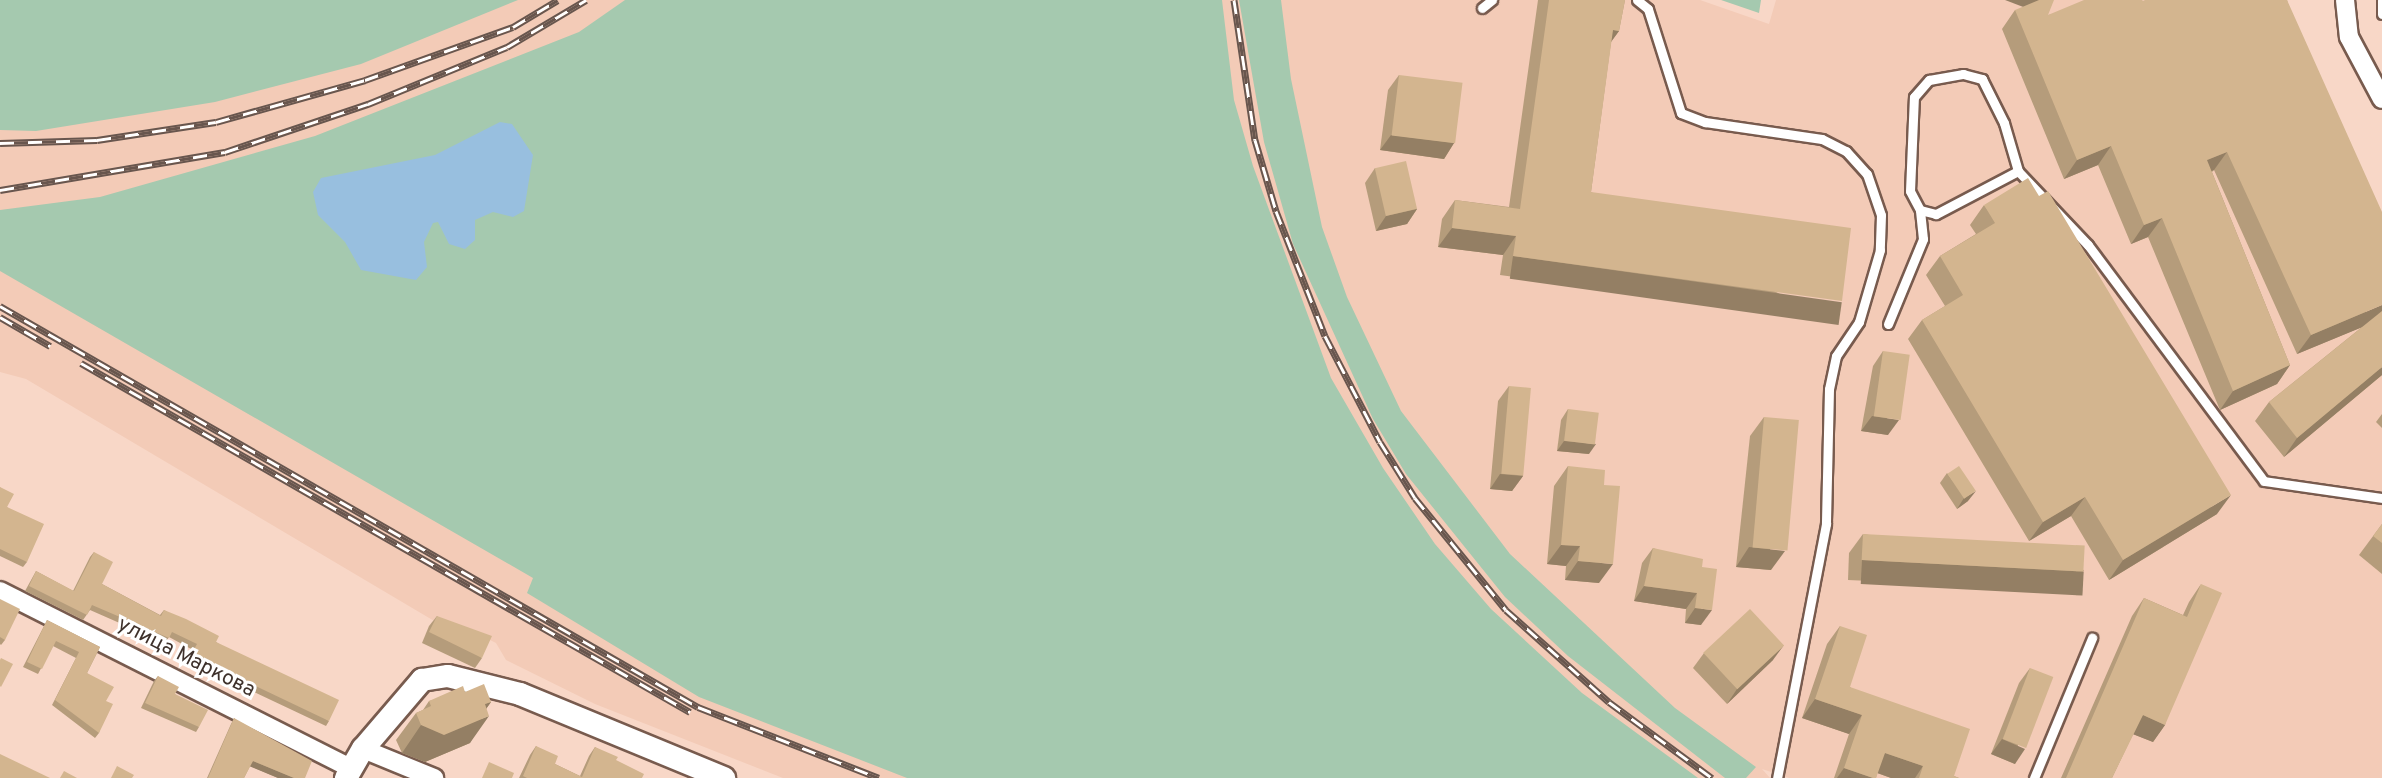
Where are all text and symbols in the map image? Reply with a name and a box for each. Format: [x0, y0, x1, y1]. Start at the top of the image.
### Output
street label: улица Маркова [113, 612, 259, 704]

